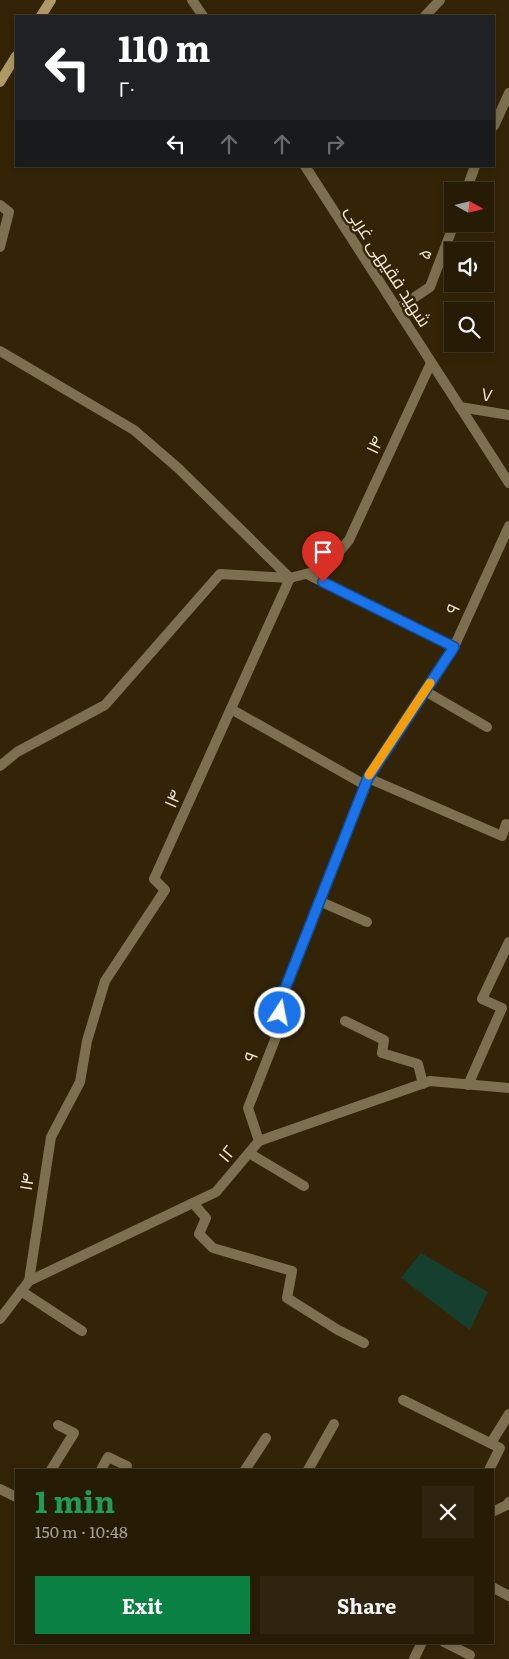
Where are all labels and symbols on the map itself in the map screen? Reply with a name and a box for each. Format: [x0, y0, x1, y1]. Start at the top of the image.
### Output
north arrow [444, 182, 494, 232]
street label: شهید فقیهی غربی [339, 199, 439, 332]
street label: ۵ [409, 244, 438, 263]
street label: ۷ [480, 379, 495, 408]
street label: ۱۴ [358, 431, 390, 458]
pin [302, 531, 344, 582]
street label: ۹ [437, 598, 466, 618]
street label: ۱۴ [156, 785, 188, 812]
position arrow [253, 986, 305, 1038]
street label: ۹ [235, 1047, 264, 1066]
street label: ۱۲ [211, 1139, 241, 1167]
street label: ۱۴ [11, 1171, 40, 1193]

